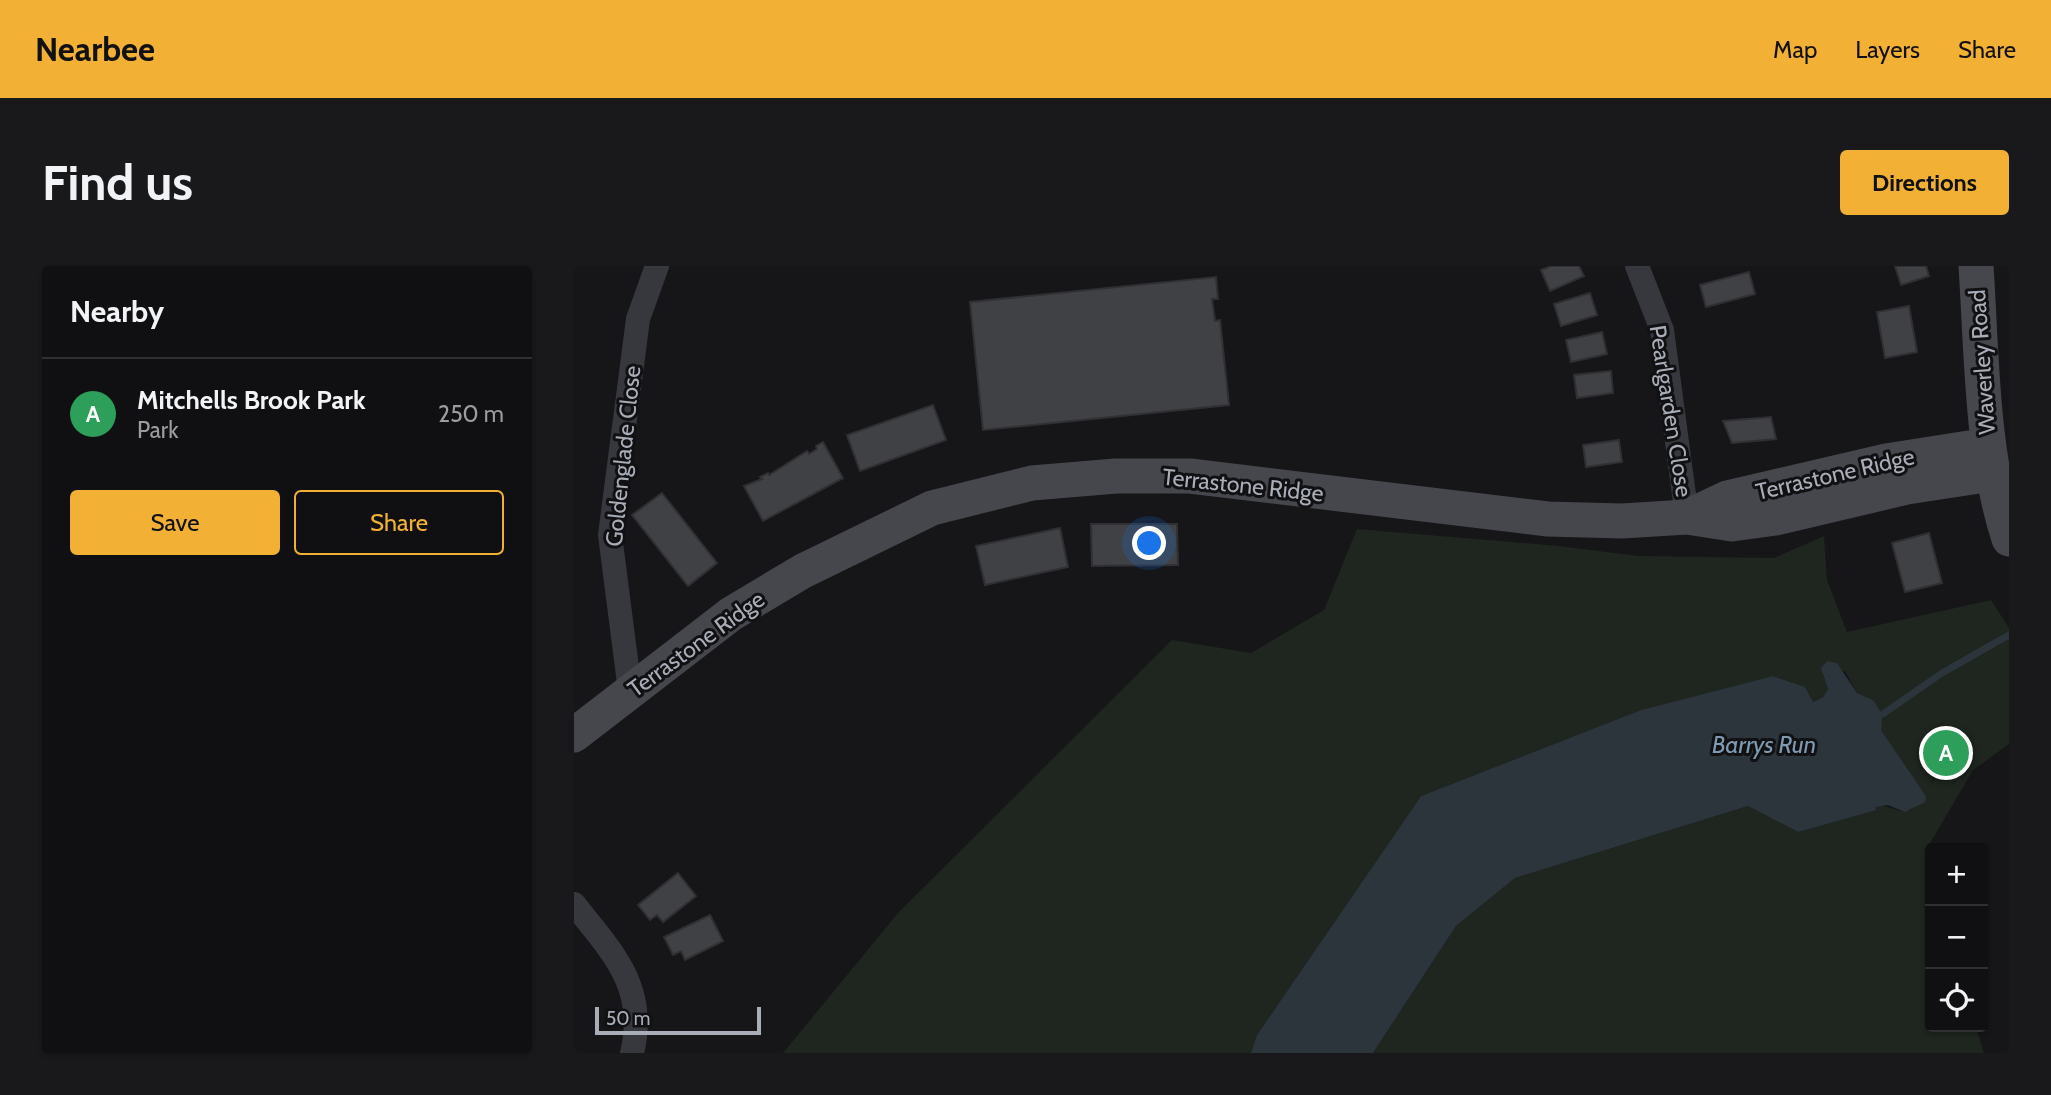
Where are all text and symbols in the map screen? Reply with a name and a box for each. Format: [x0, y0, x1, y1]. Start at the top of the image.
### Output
text: Nearbee [35, 29, 155, 69]
text: Map [1773, 35, 1817, 64]
text: Layers [1855, 35, 1920, 64]
text: Share [1958, 35, 2016, 64]
button: Directions [1840, 150, 2009, 215]
text: Find us [42, 153, 193, 212]
street label: Waverley Road [1963, 289, 2001, 435]
text: Nearby [70, 293, 164, 330]
street label: Pearlgarden Close [1644, 323, 1698, 499]
street label: Goldenglade Close [600, 364, 646, 548]
text: Mitchells Brook Park [137, 384, 366, 416]
text: A [86, 400, 100, 428]
text: 250 m [438, 400, 504, 428]
text: Park [137, 416, 178, 444]
street label: Terrastone Ridge [1753, 442, 1917, 506]
street label: Terrastone Ridge [1161, 463, 1325, 507]
button: Save [70, 490, 280, 555]
button: Share [294, 490, 504, 555]
your location [1132, 526, 1166, 560]
street label: Terrastone Ridge [622, 585, 770, 703]
pin: A [1923, 727, 1969, 779]
water label: Barrys Run [1712, 730, 1816, 759]
map controls [1925, 843, 1988, 1032]
button: + [1925, 843, 1988, 906]
button: − [1925, 906, 1988, 969]
button: locate [1925, 969, 1988, 1032]
scale bar [595, 1004, 761, 1036]
text: 50 m [606, 1007, 650, 1030]

